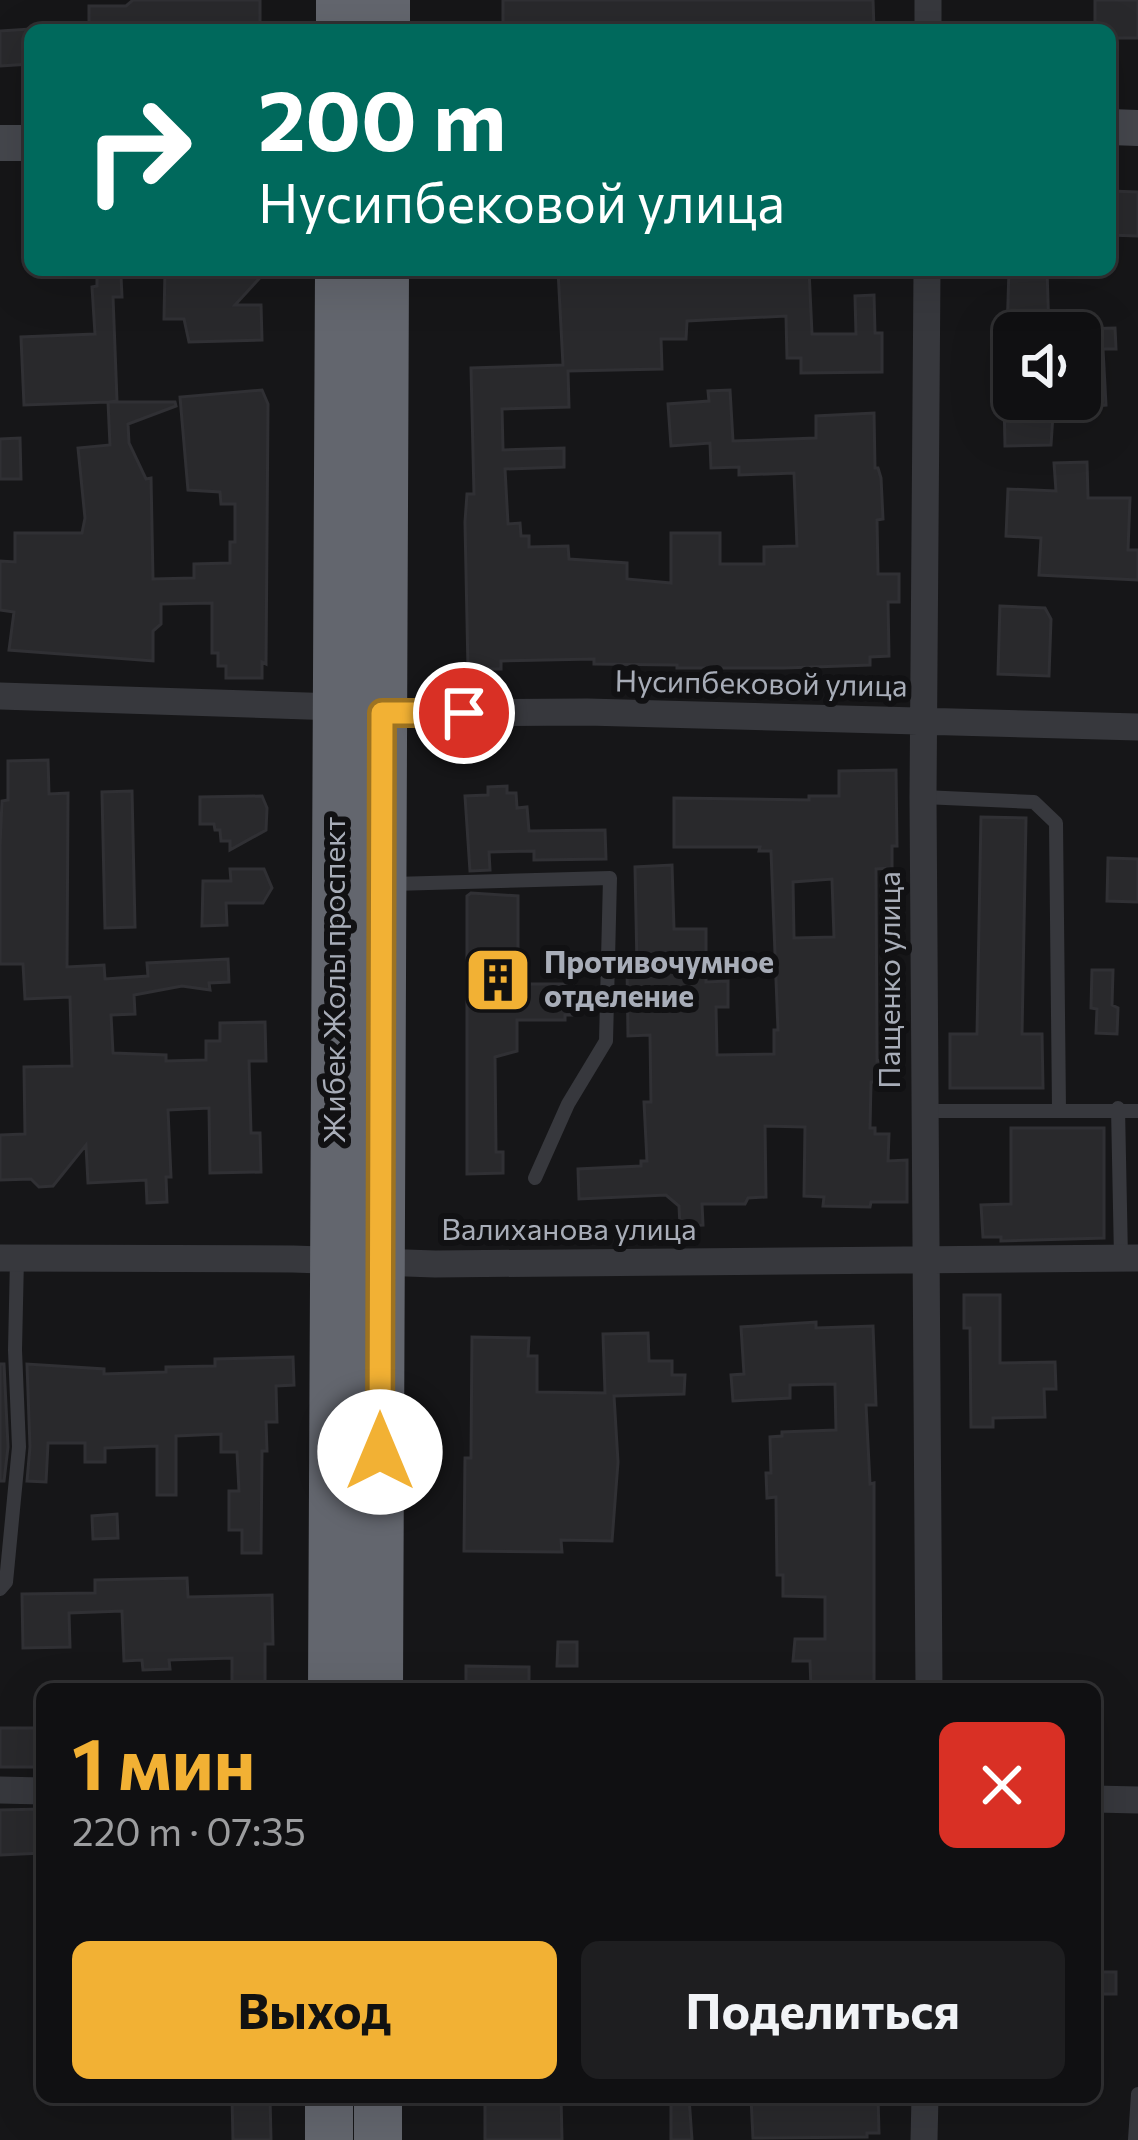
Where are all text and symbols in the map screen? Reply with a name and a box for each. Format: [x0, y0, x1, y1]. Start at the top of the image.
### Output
text: 200 m [258, 66, 506, 168]
icon: right [60, 72, 216, 228]
text: Нусипбековой улица [258, 168, 785, 234]
map controls [993, 312, 1101, 420]
button: sound [993, 312, 1101, 420]
street label: Нусипбековой улица [614, 660, 908, 703]
pin [413, 662, 515, 764]
icon: arrive [431, 680, 497, 746]
street label: Жибек Жолы проспект [314, 817, 351, 1143]
street label: Пащенко улица [869, 871, 906, 1089]
place label: Противочумное отделение [544, 942, 774, 1013]
building icon: Противочумное отделение [463, 945, 533, 1015]
street label: Валиханова улица [441, 1209, 697, 1246]
position arrow [317, 1389, 443, 1515]
text: 1 мин [72, 1717, 255, 1805]
button: close [939, 1722, 1065, 1848]
text: 220 m · 07:35 [72, 1806, 306, 1854]
button: Выход [72, 1941, 557, 2079]
button: Поделиться [581, 1941, 1065, 2079]

